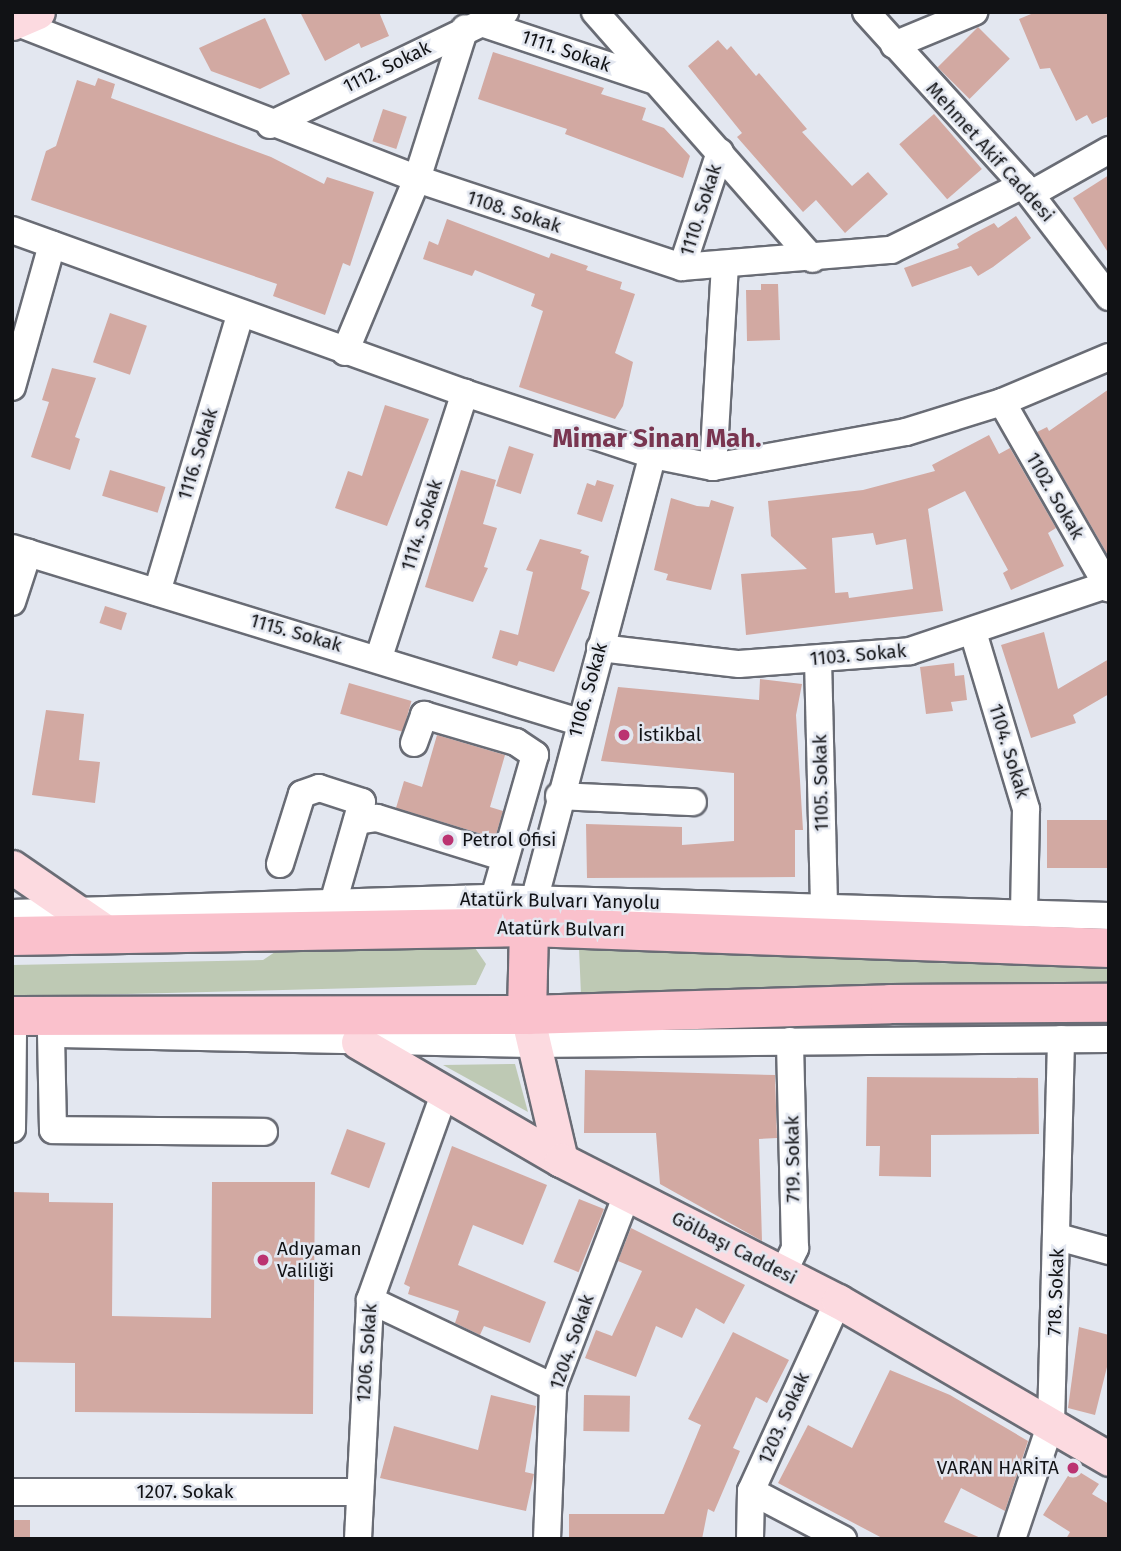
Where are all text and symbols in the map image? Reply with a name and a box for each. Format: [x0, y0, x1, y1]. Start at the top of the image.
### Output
street label: 1111. Sokak [518, 25, 614, 77]
street label: 1112. Sokak [340, 36, 434, 98]
street label: Mehmet Akif Caddesi [921, 77, 1059, 227]
street label: 1110. Sokak [675, 161, 727, 259]
street label: 1108. Sokak [464, 186, 564, 238]
street label: 1116. Sokak [173, 405, 223, 503]
district label: Mimar Sinan Mah. [552, 423, 762, 455]
street label: 1102. Sokak [1021, 449, 1089, 543]
street label: 1114. Sokak [397, 476, 447, 574]
street label: 1115. Sokak [248, 609, 344, 657]
street label: 1103. Sokak [809, 639, 907, 671]
street label: 1106. Sokak [564, 640, 612, 740]
street label: 1104. Sokak [984, 701, 1034, 801]
place label: İstikbal [638, 724, 701, 746]
marker: İstikbal [616, 727, 632, 743]
street label: 1105. Sokak [809, 734, 833, 832]
place label: Petrol Ofisi [462, 829, 556, 851]
marker: Petrol Ofisi [440, 832, 456, 848]
street label: Atatürk Bulvarı Yanyolu [460, 888, 660, 914]
street label: Atatürk Bulvarı [497, 916, 625, 942]
street label: 719. Sokak [781, 1115, 805, 1203]
street label: Gölbaşı Caddesi [668, 1207, 800, 1289]
place label: Adıyaman Valiliği [277, 1238, 362, 1282]
street label: 718. Sokak [1043, 1248, 1069, 1336]
marker: Adıyaman Valiliği [255, 1252, 271, 1268]
street label: 1204. Sokak [545, 1292, 599, 1392]
street label: 1206. Sokak [352, 1303, 382, 1403]
street label: 1203. Sokak [754, 1369, 814, 1467]
place label: VARAN HARİTA [937, 1457, 1059, 1479]
marker: VARAN HARİTA [1065, 1460, 1081, 1476]
street label: 1207. Sokak [137, 1481, 233, 1503]

